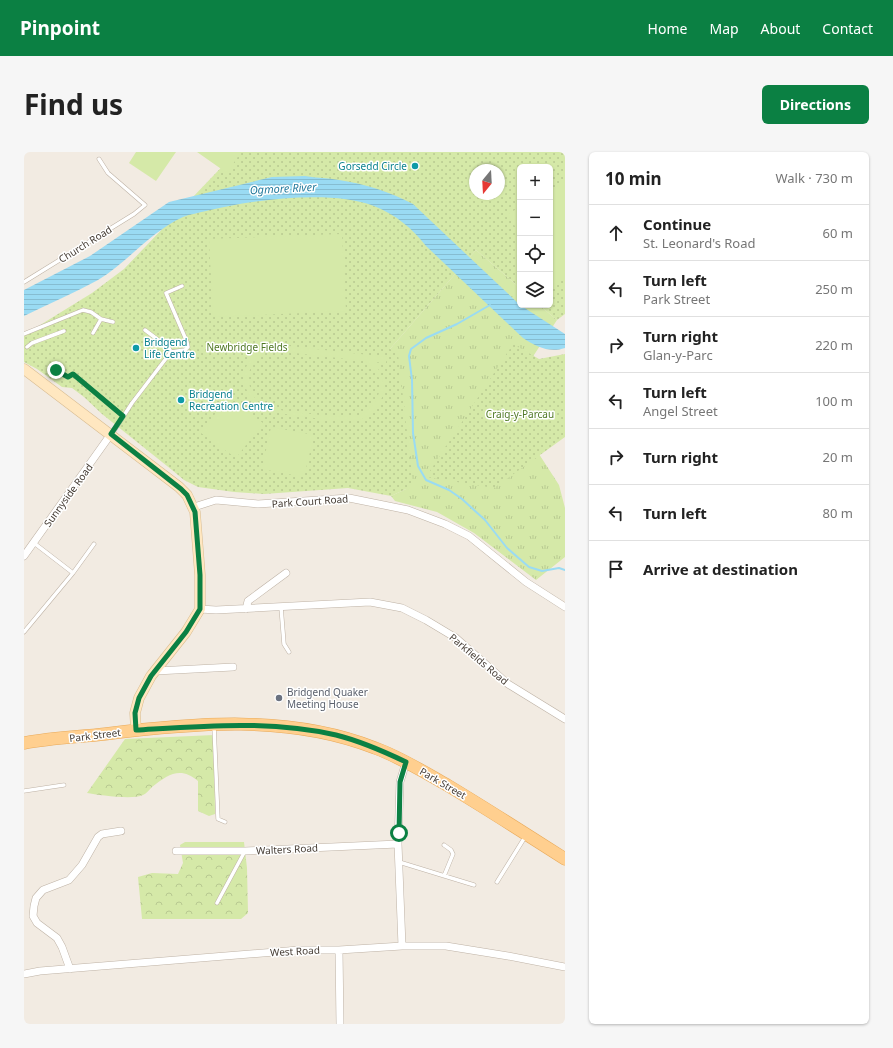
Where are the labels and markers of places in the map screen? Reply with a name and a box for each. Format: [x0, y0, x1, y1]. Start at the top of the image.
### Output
place label: Gorsedd Circle [338, 159, 407, 173]
marker: Gorsedd Circle [410, 161, 420, 171]
place label: Bridgend Life Centre [144, 335, 195, 361]
marker: Bridgend Life Centre [131, 343, 141, 353]
place label: Bridgend Recreation Centre [189, 387, 274, 413]
marker: Bridgend Recreation Centre [176, 395, 186, 405]
place label: Bridgend Quaker Meeting House [287, 685, 368, 711]
marker: Bridgend Quaker Meeting House [274, 693, 284, 703]

